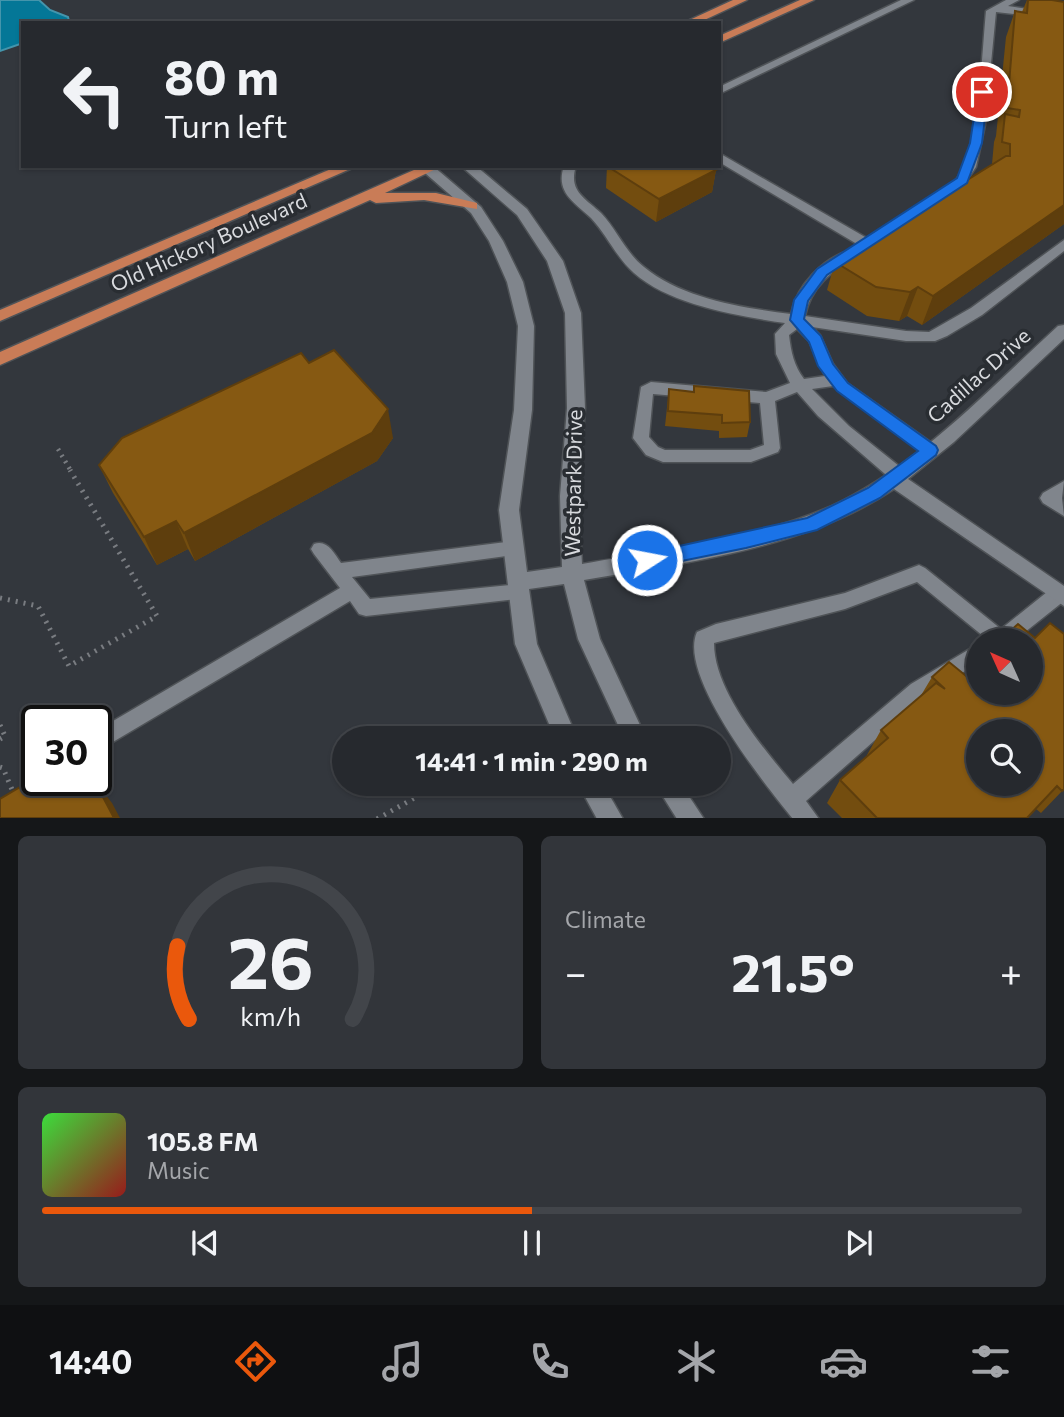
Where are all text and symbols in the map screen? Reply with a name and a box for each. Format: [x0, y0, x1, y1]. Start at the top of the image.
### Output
text: 80 m [164, 45, 279, 105]
icon: left [49, 49, 140, 140]
pin [952, 62, 1012, 122]
icon: arrive [963, 73, 1001, 111]
text: Turn left [164, 105, 288, 145]
street label: Old Hickory Boulevard [106, 187, 311, 296]
street label: Cadillac Drive [921, 322, 1035, 428]
street label: Westpark Drive [559, 409, 586, 557]
position arrow [610, 523, 684, 597]
north arrow [966, 628, 1043, 705]
map controls [966, 628, 1043, 796]
speed limit sign: 30 [21, 705, 112, 796]
button: search [966, 719, 1043, 796]
text: 14:41 · 1 min · 290 m [415, 745, 648, 776]
text: Climate [565, 905, 646, 933]
text: 26 [228, 915, 313, 1004]
text: 21.5° [731, 939, 855, 1003]
text: − [565, 948, 587, 995]
text: + [1000, 948, 1022, 995]
text: km/h [240, 1000, 301, 1030]
text: 105.8 FM [147, 1125, 258, 1156]
text: Music [147, 1156, 210, 1184]
icon: previous [186, 1224, 224, 1262]
icon: pause [513, 1224, 551, 1262]
icon: next [840, 1224, 878, 1262]
icon: directions [231, 1337, 280, 1386]
icon: music [378, 1337, 427, 1386]
icon: phone [525, 1337, 574, 1386]
icon: climate [672, 1337, 721, 1386]
icon: car [819, 1337, 868, 1386]
icon: filters [966, 1337, 1015, 1386]
text: 14:40 [49, 1341, 133, 1381]

